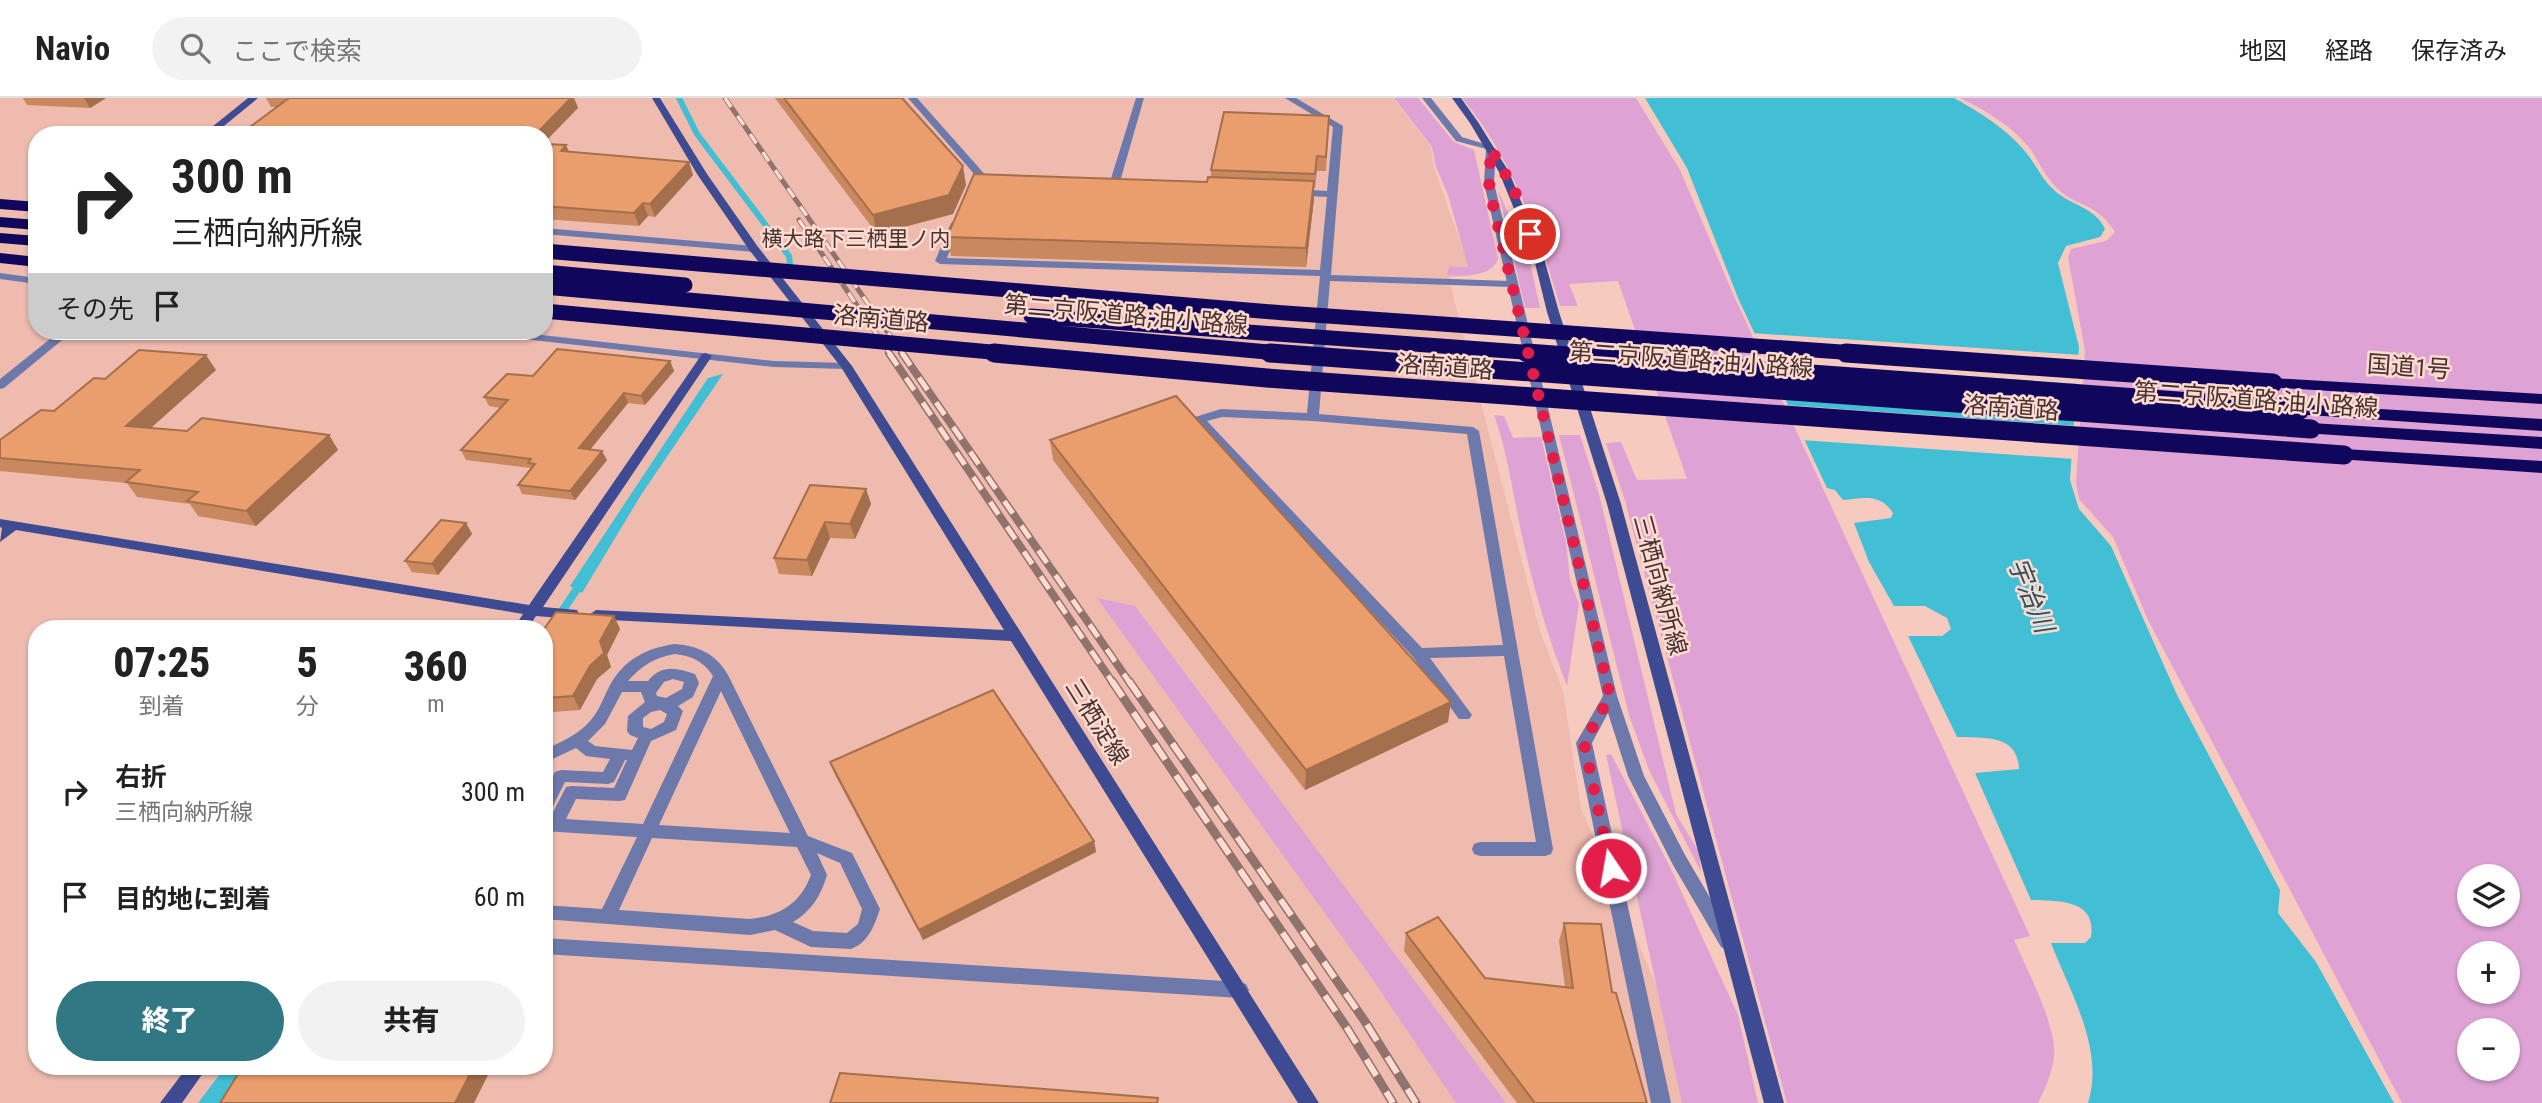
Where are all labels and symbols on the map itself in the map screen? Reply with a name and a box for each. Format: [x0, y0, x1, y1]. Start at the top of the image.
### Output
pin [1500, 204, 1560, 264]
district label: 横大路下三栖里ノ内 [762, 227, 951, 251]
street label: 第二京阪道路;油小路線 [1003, 290, 1249, 340]
street label: 洛南道路 [832, 301, 930, 337]
street label: 第二京阪道路;油小路線 [1568, 337, 1814, 383]
street label: 洛南道路 [1396, 350, 1494, 384]
street label: 国道1号 [2366, 350, 2452, 384]
street label: 第二京阪道路;油小路線 [2133, 377, 2379, 423]
street label: 洛南道路 [1962, 391, 2060, 425]
street label: 三栖向納所線 [1628, 512, 1692, 658]
water label: 宇治川 [2002, 553, 2061, 640]
street label: 三栖淀線 [1060, 674, 1134, 770]
position arrow [1574, 831, 1648, 905]

